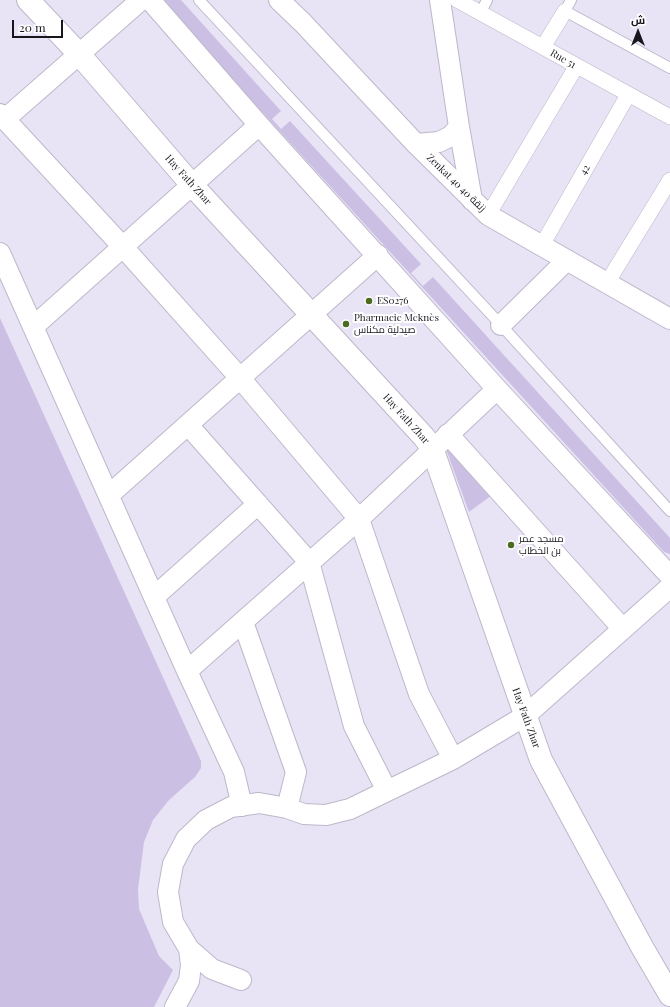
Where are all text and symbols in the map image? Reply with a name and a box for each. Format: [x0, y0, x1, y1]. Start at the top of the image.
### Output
scale bar [14, 12, 65, 38]
north arrow [618, 12, 658, 52]
text: ش [631, 12, 645, 27]
text: 20 m [19, 19, 46, 35]
street label: Rue 51 [548, 47, 578, 71]
street label: Hay Fath Zhar [162, 152, 214, 208]
street label: Zenkat 40 زنقة 40 [424, 152, 488, 214]
street label: 42 [577, 163, 593, 177]
place label: ES0276 [377, 295, 409, 307]
marker: ES0276 [364, 296, 374, 306]
place label: Pharmacie Meknès صيدلية مكناس [354, 312, 439, 336]
marker: Pharmacie Meknès صيدلية مكناس [341, 319, 351, 329]
street label: Hay Fath Zhar [380, 391, 432, 447]
place label: مسجد عمر بن الخطاب [519, 533, 564, 556]
marker: مسجد عمر بن الخطاب [506, 540, 516, 550]
street label: Hay Fath Zhar [509, 686, 543, 750]

